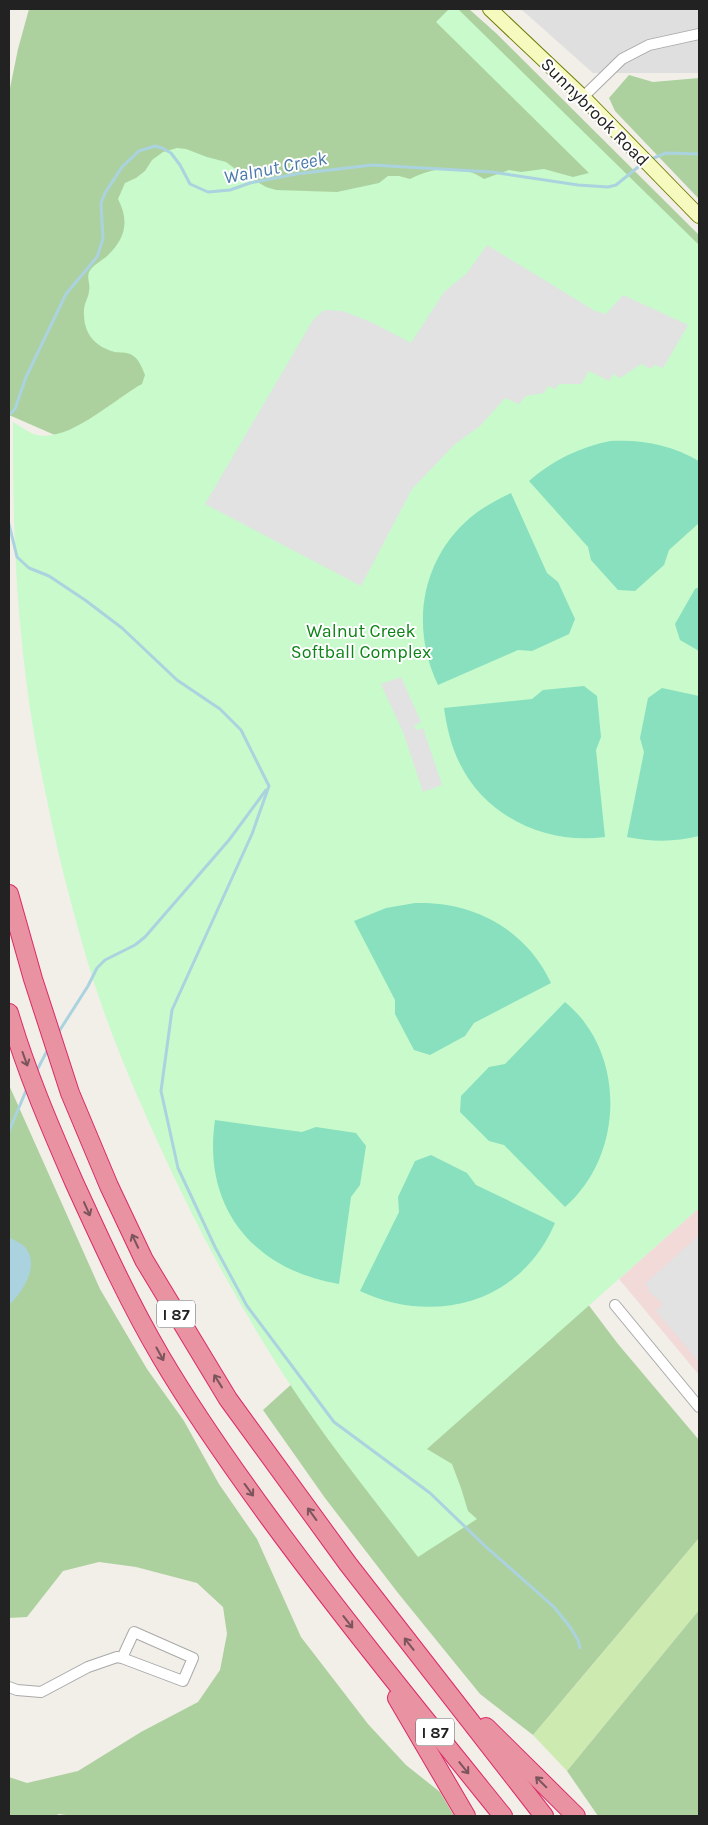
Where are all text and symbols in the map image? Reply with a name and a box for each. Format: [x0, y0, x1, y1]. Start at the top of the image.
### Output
street label: Sunnybrook Road [536, 53, 654, 171]
water label: Walnut Creek [222, 147, 329, 189]
park label: Walnut Creek Softball Complex [291, 620, 431, 663]
one-way arrow [21, 1051, 30, 1066]
one-way arrow [82, 1201, 92, 1216]
one-way arrow [130, 1234, 140, 1249]
road number: I 87 [157, 1300, 195, 1328]
one-way arrow [155, 1347, 165, 1361]
one-way arrow [212, 1375, 222, 1389]
one-way arrow [244, 1483, 254, 1497]
one-way arrow [306, 1508, 317, 1521]
one-way arrow [342, 1615, 353, 1628]
one-way arrow [404, 1637, 415, 1650]
road number: I 87 [416, 1718, 454, 1745]
one-way arrow [459, 1761, 470, 1774]
one-way arrow [535, 1776, 548, 1788]

